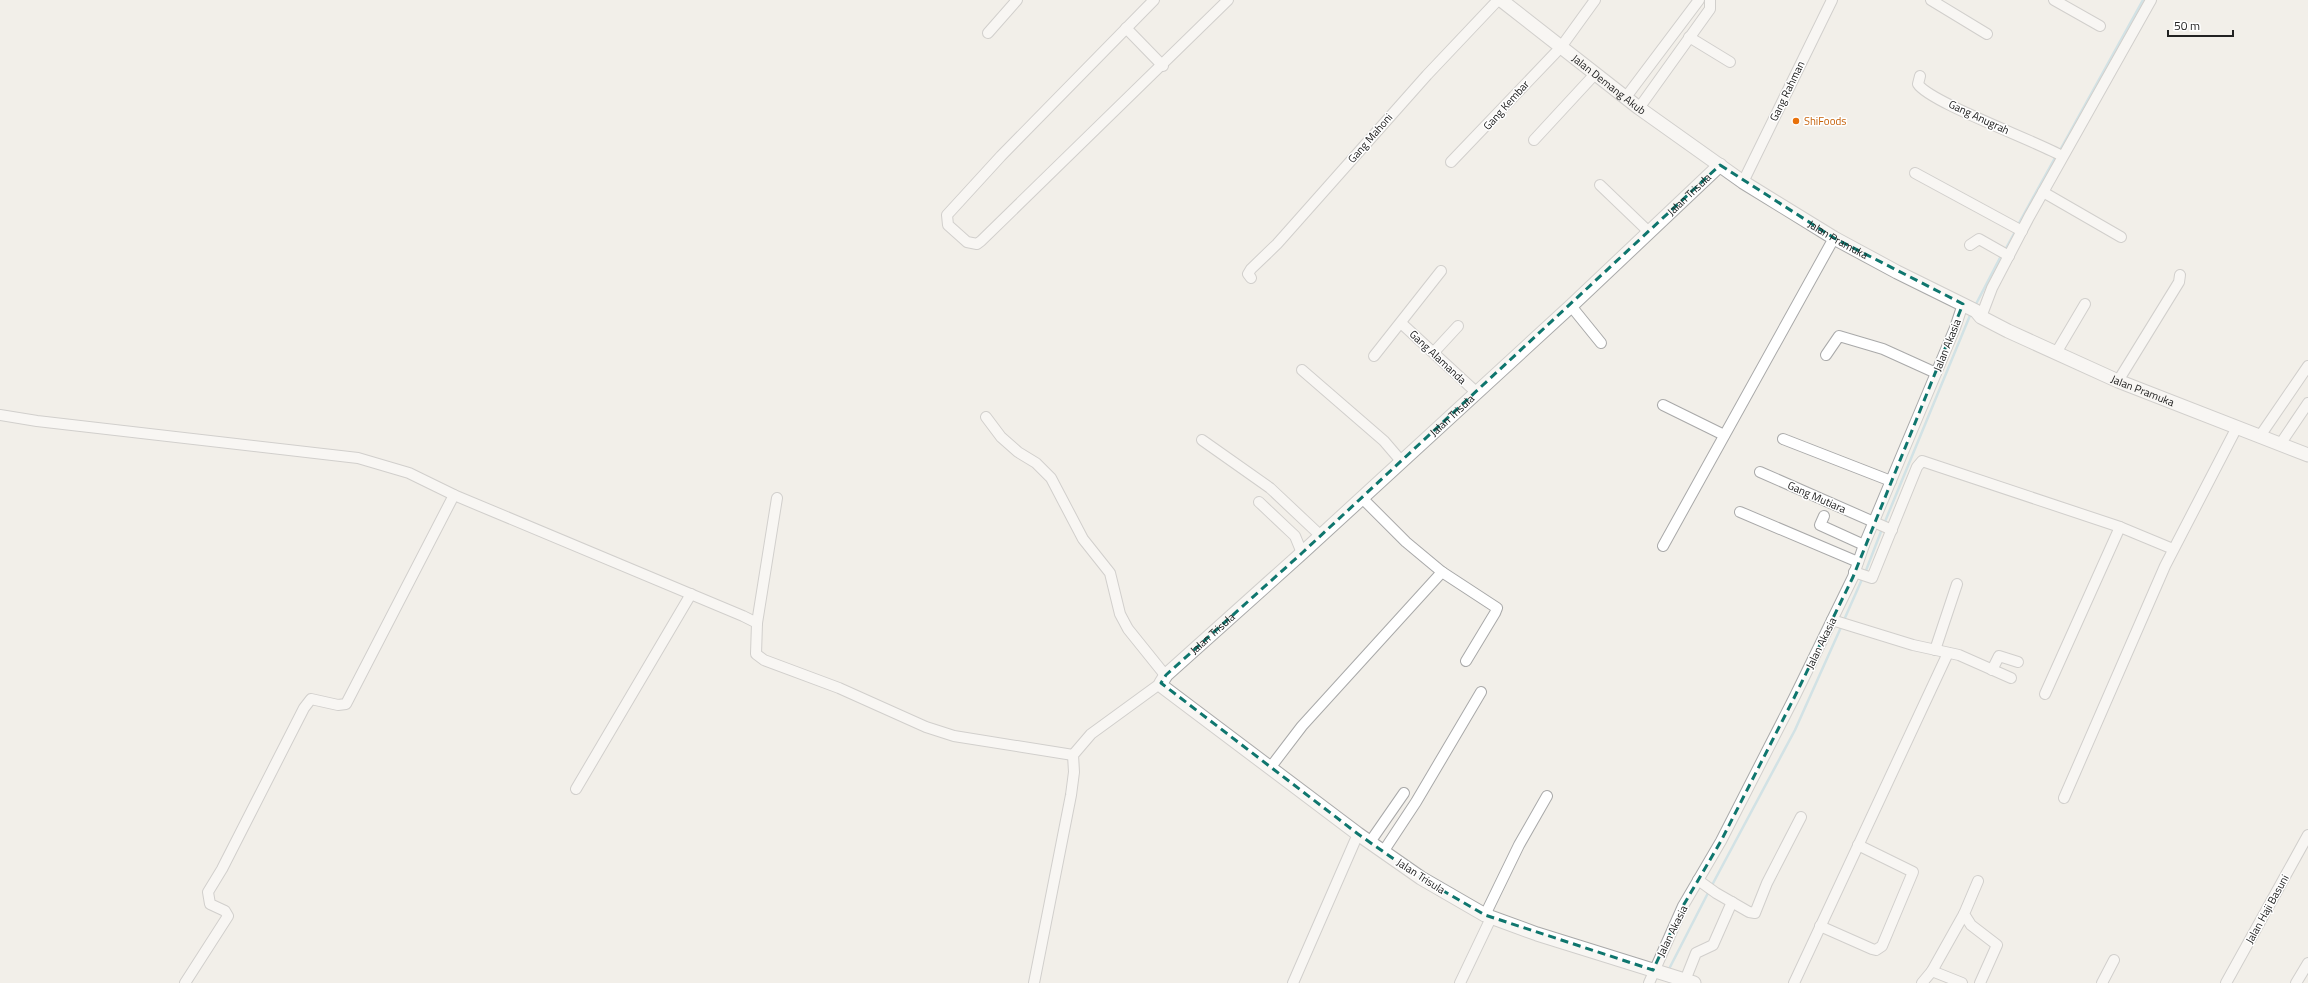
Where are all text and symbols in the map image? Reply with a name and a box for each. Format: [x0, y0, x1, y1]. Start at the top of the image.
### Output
scale bar [2168, 12, 2233, 38]
text: 50 m [2174, 16, 2200, 35]
street label: Jalan Demang Akub [1569, 50, 1649, 119]
street label: Gang Rahman [1766, 58, 1808, 124]
street label: Gang Kembar [1479, 76, 1533, 133]
street label: Gang Anugrah [1946, 96, 2012, 138]
street label: Gang Mahoni [1344, 110, 1396, 166]
place label: ShiFoods [1804, 113, 1846, 129]
marker: ShiFoods [1791, 116, 1801, 126]
street label: Jalan Trisula [1663, 169, 1715, 219]
street label: Jalan Pramuka [1805, 216, 1871, 263]
street label: Jalan Akasia [1929, 316, 1965, 374]
street label: Gang Alamanda [1406, 326, 1470, 388]
street label: Jalan Pramuka [2108, 371, 2177, 410]
street label: Jalan Trisula [1426, 390, 1478, 440]
street label: Gang Mutiara [1785, 477, 1849, 517]
street label: Jalan Trisula [1186, 609, 1239, 658]
street label: Jalan Akasia [1802, 614, 1841, 671]
street label: Jalan Trisula [1394, 854, 1449, 898]
street label: Jalan Haji Basuni [2241, 872, 2293, 946]
street label: Jalan Akasia [1653, 902, 1692, 959]

